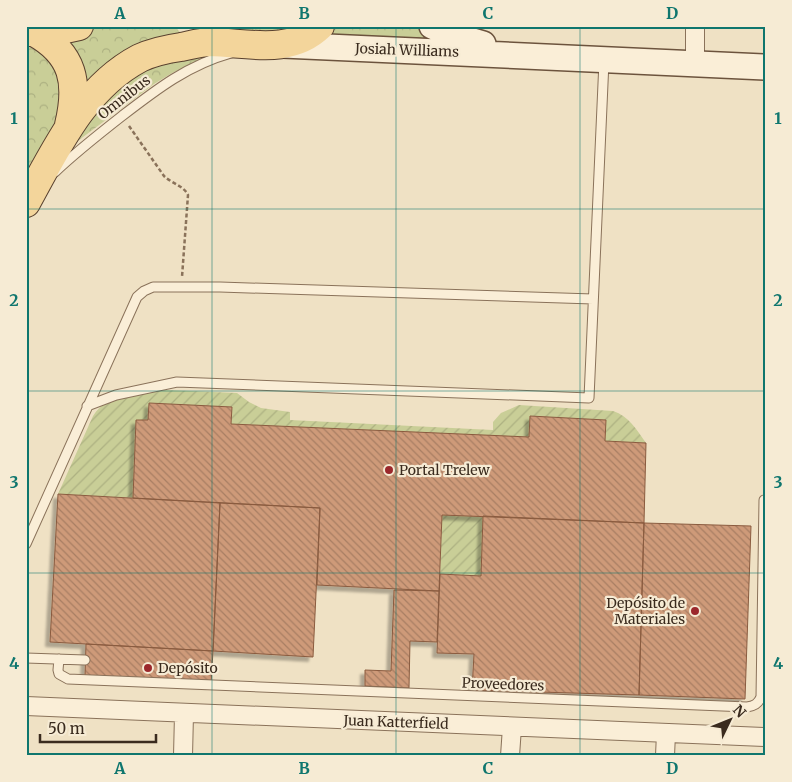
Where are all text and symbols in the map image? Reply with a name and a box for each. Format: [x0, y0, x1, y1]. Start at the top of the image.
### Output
text: A [113, 3, 126, 23]
text: B [298, 3, 310, 23]
text: C [483, 3, 493, 23]
text: D [666, 3, 678, 23]
street label: Josiah Williams [354, 39, 459, 61]
street label: Omnibus [94, 71, 154, 123]
text: 1 [10, 108, 18, 128]
text: 1 [774, 108, 782, 128]
text: 2 [9, 290, 19, 310]
text: 2 [773, 290, 783, 310]
place label: Portal Trelew [399, 461, 490, 479]
marker: Portal Trelew [383, 464, 395, 476]
text: 3 [9, 472, 19, 492]
text: 3 [773, 472, 783, 492]
place label: Depósito de Materiales [606, 594, 685, 628]
marker: Depósito de Materiales [689, 605, 701, 617]
text: 4 [9, 653, 19, 673]
text: 4 [773, 653, 783, 673]
place label: Depósito [158, 659, 218, 677]
marker: Depósito [142, 662, 154, 674]
street label: Proveedores [461, 674, 545, 694]
north arrow [704, 694, 754, 744]
text: N [729, 701, 750, 721]
street label: Juan Katterfield [342, 711, 450, 733]
scale bar [40, 712, 156, 744]
text: 50 m [48, 719, 85, 738]
text: A [113, 758, 126, 778]
text: B [298, 758, 310, 778]
text: C [483, 758, 493, 778]
text: D [666, 758, 678, 778]

